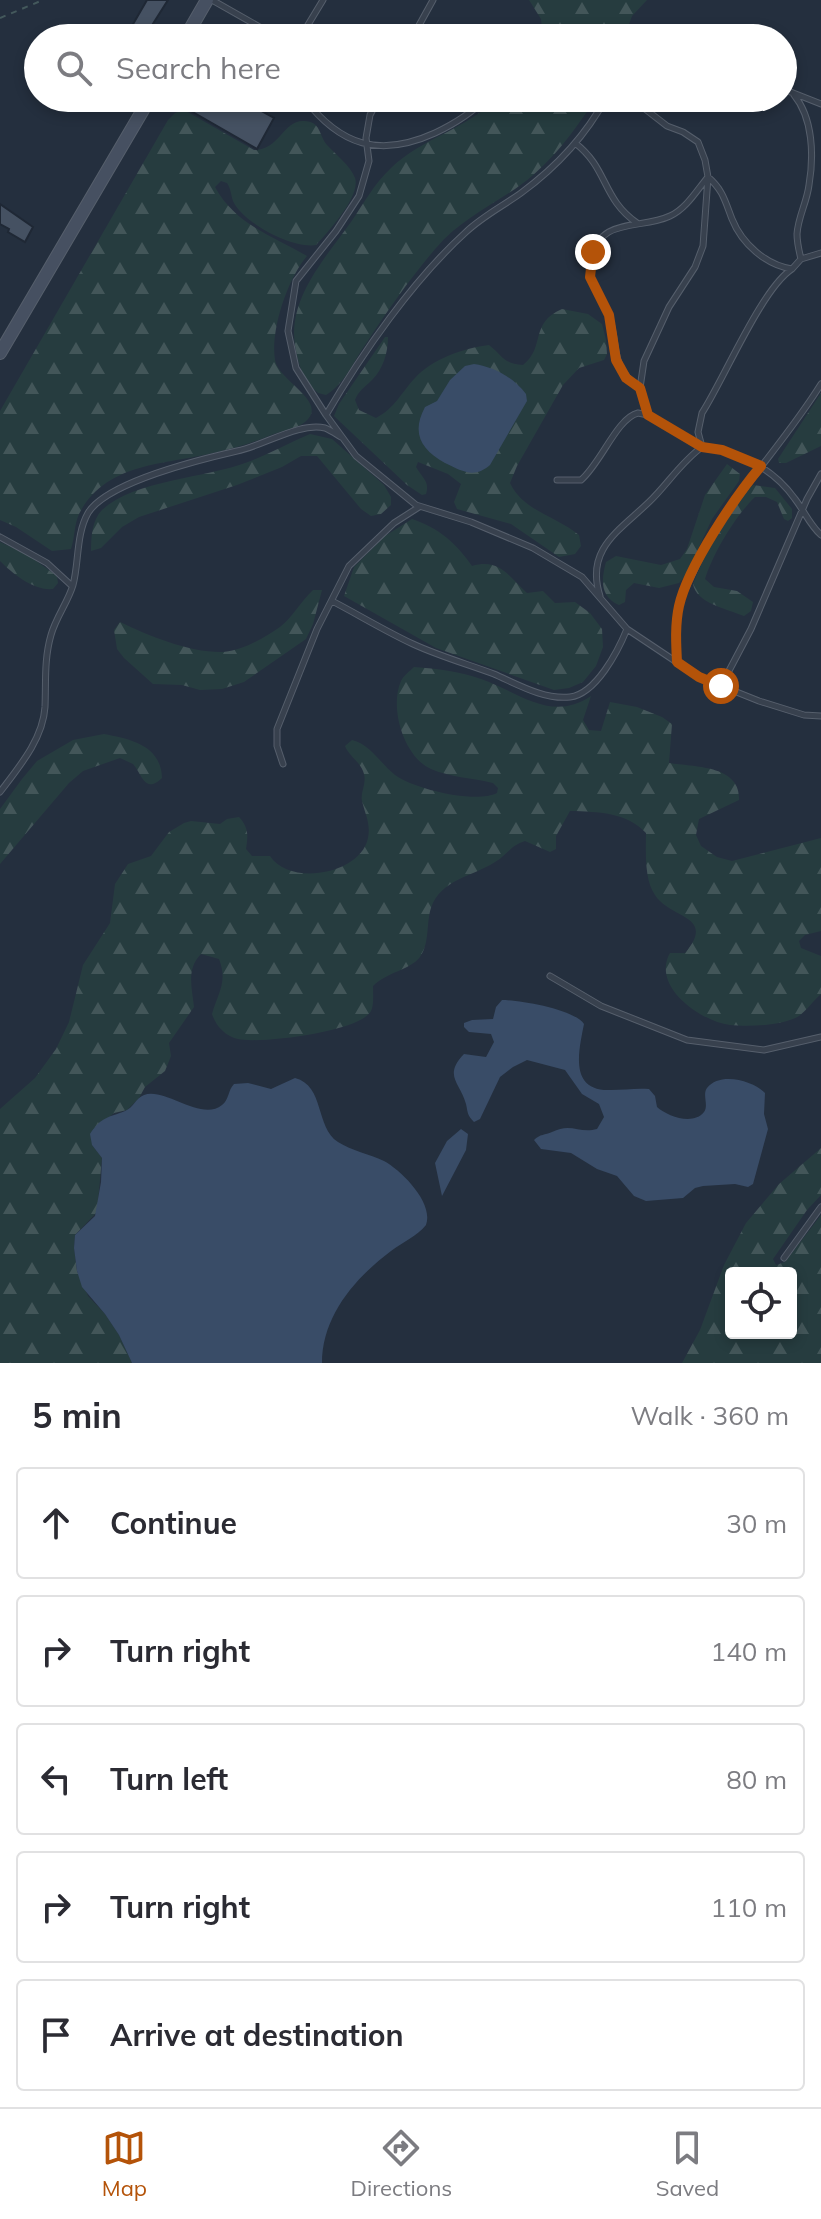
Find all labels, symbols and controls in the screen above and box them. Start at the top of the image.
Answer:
search box [24,24,797,112]
icon: search [52,46,96,90]
text: Search here [116,49,281,87]
route end [575,234,611,270]
route start [703,668,739,704]
map controls [725,1267,797,1339]
button: locate [725,1267,797,1339]
text: 5 min [32,1394,122,1437]
text: Walk · 360 m [630,1399,789,1432]
icon: ahead [34,1501,78,1545]
text: Continue [110,1504,237,1542]
text: 30 m [726,1507,787,1540]
icon: right [34,1629,78,1673]
text: Turn right [110,1632,250,1670]
text: 140 m [711,1635,787,1668]
icon: left [34,1757,78,1801]
text: Turn left [110,1760,228,1798]
text: 80 m [726,1763,787,1796]
icon: right [34,1885,78,1929]
text: Turn right [110,1888,250,1926]
text: 110 m [711,1891,787,1924]
icon: arrive [34,2013,78,2057]
text: Arrive at destination [110,2016,404,2054]
tab: Map [102,2126,147,2202]
tab: Directions [351,2126,452,2202]
tab: Saved [656,2126,719,2202]

